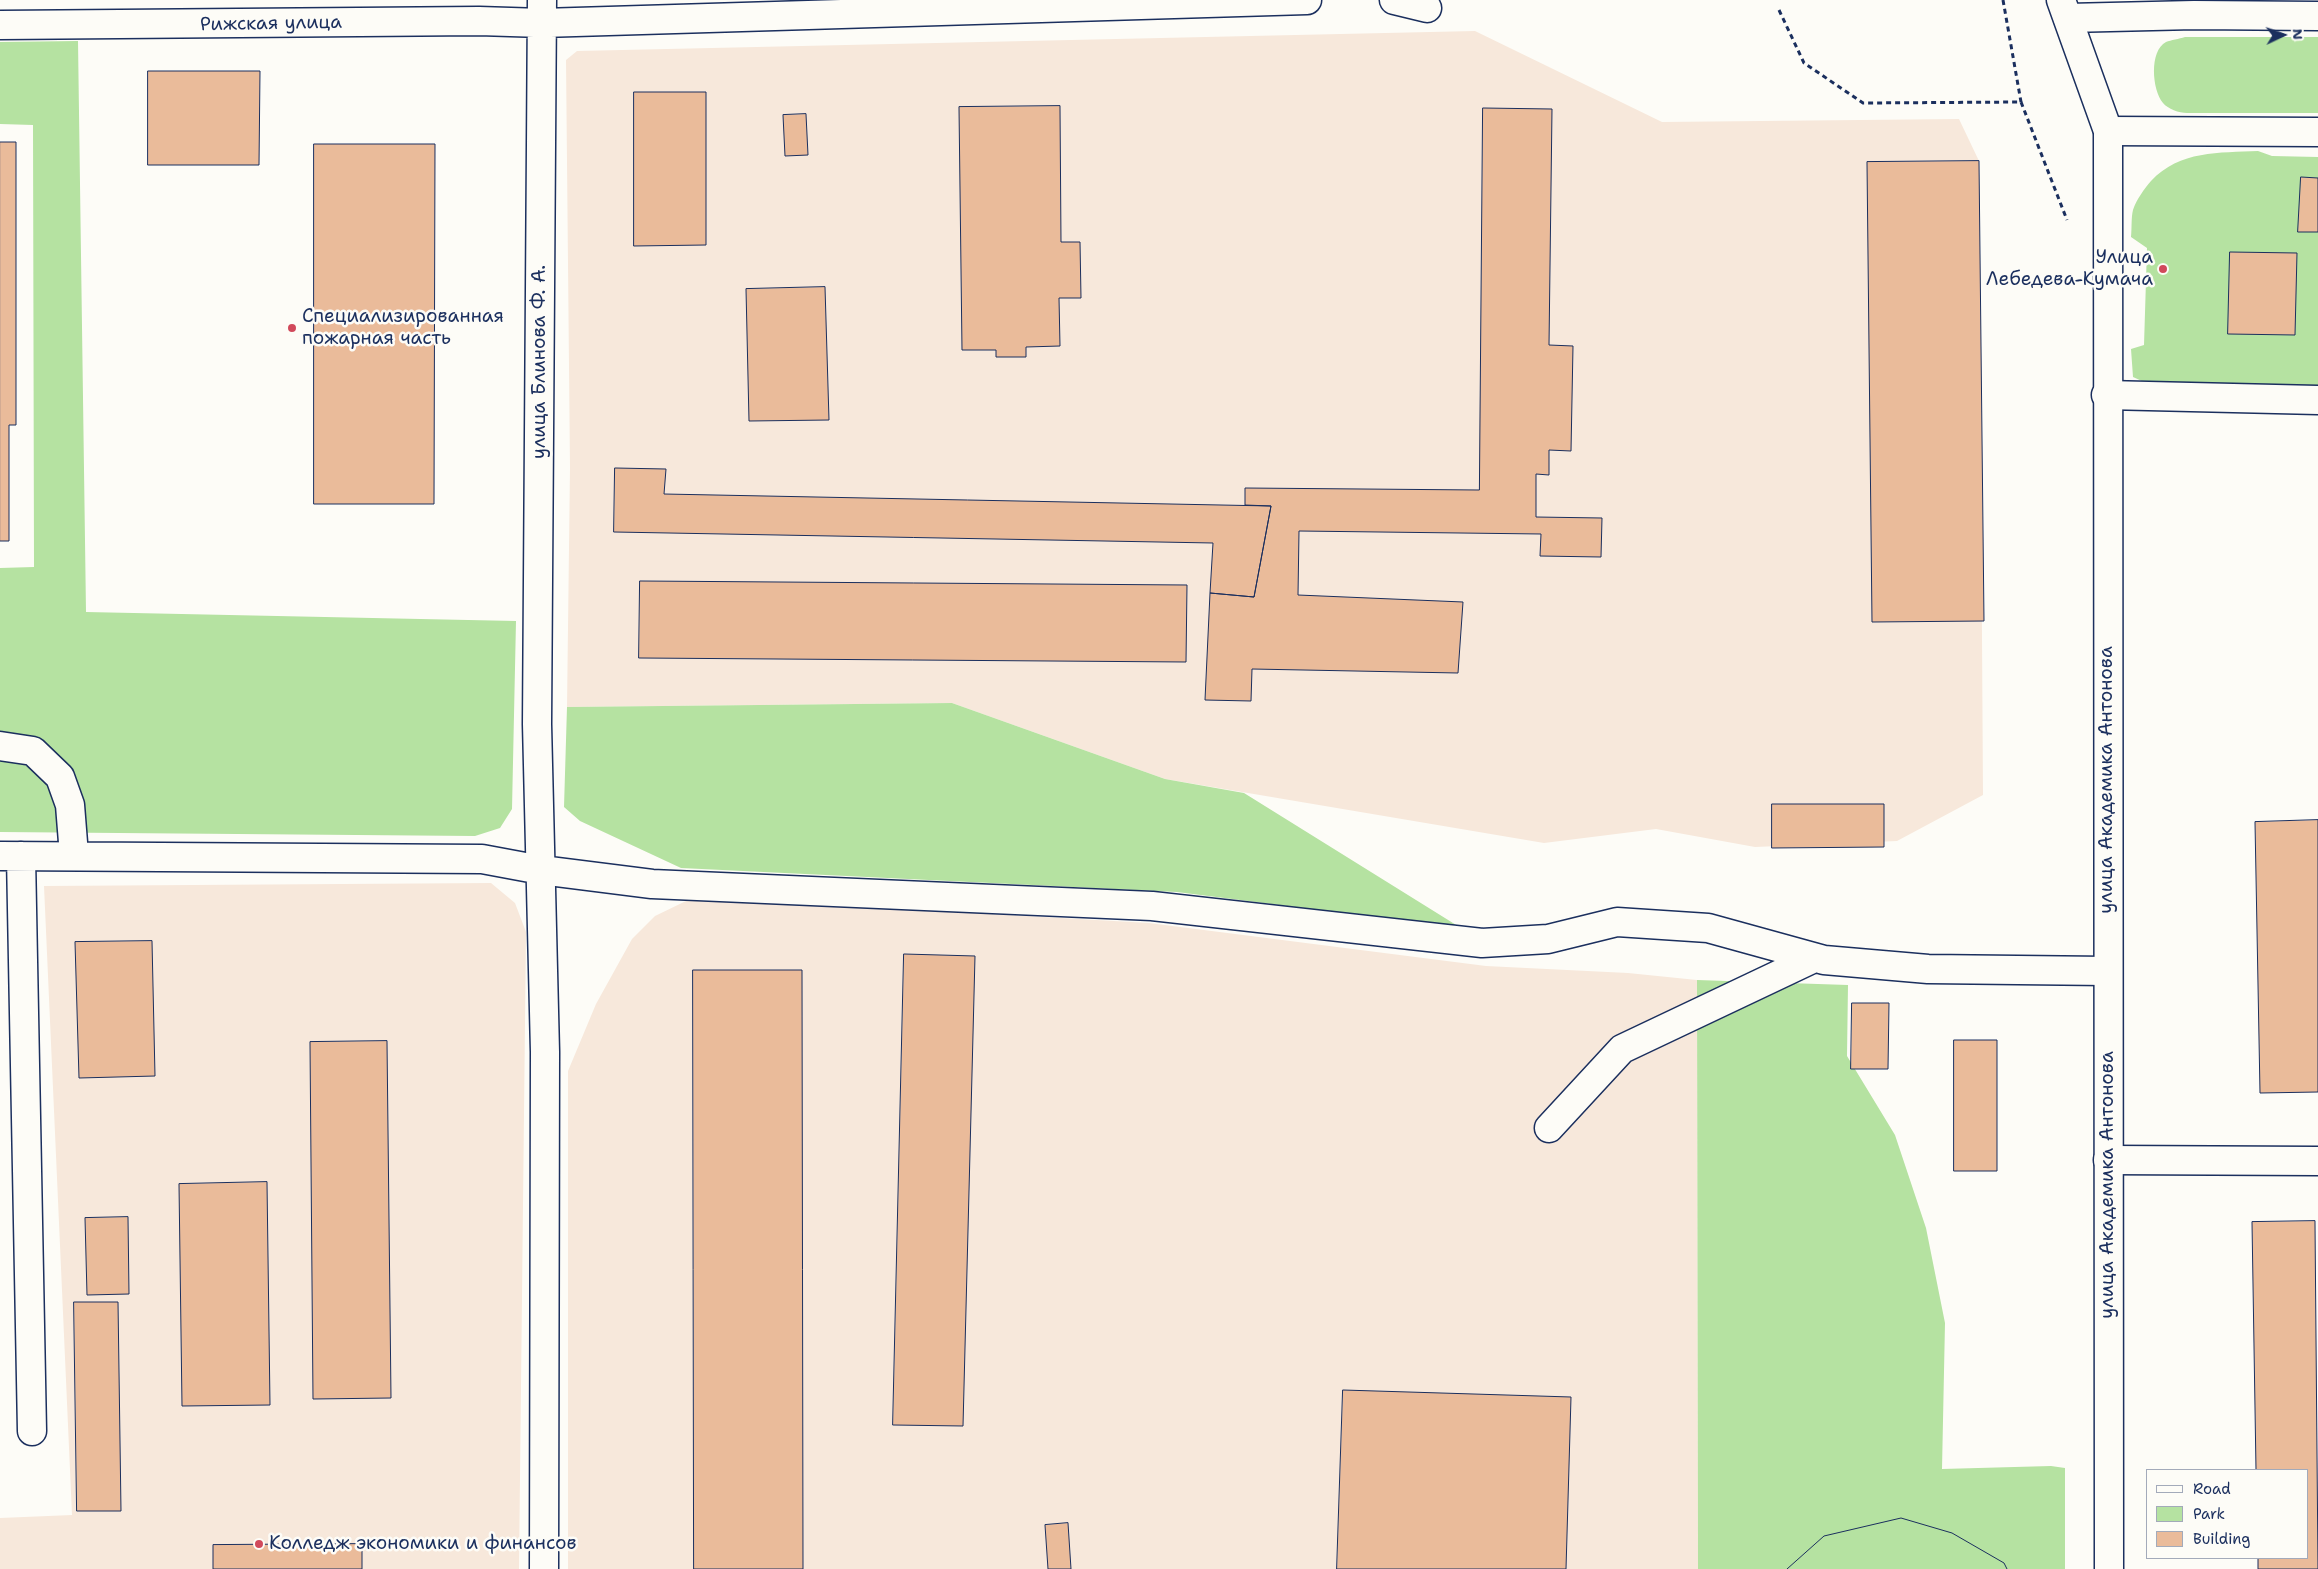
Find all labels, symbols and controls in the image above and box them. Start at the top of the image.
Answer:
north arrow [2258,10,2308,60]
street label: Рижская улица [200,11,342,37]
text: N [2289,28,2307,40]
place label: Улица Лебедева-Кумача [1986,247,2153,291]
marker: Улица Лебедева-Кумача [2157,263,2169,275]
street label: улица Блинова Ф. А. [529,265,551,459]
place label: Специализированная пожарная часть [302,306,504,350]
marker: Специализированная пожарная часть [286,322,298,334]
street label: улица Академика Антонова [2096,646,2118,914]
street label: улица Академика Антонова [2097,1051,2119,1319]
legend [2146,1469,2308,1559]
text: Road [2193,1479,2231,1499]
text: Park [2193,1504,2225,1524]
text: Building [2193,1529,2250,1549]
place label: Колледж экономики и финансов [269,1533,577,1555]
marker: Колледж экономики и финансов [253,1538,265,1550]

